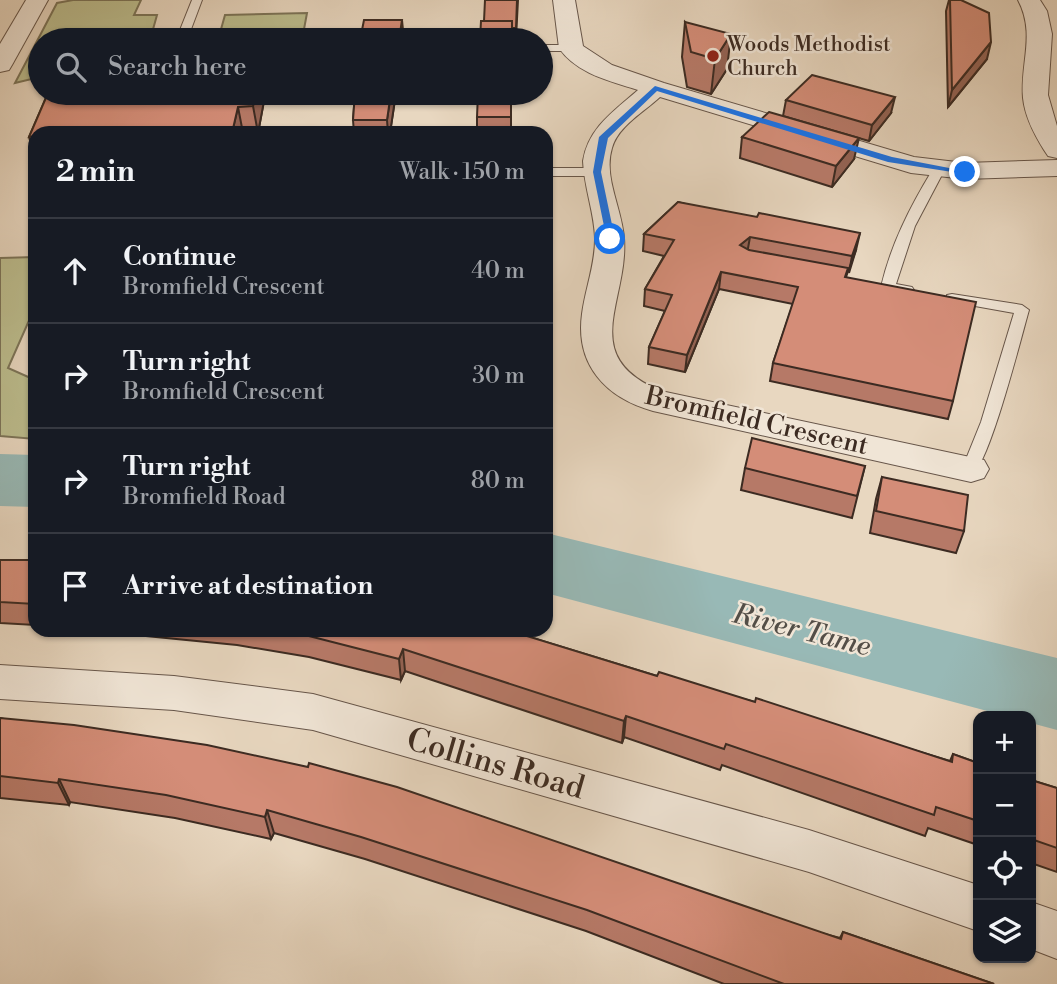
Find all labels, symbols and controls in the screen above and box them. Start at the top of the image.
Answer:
search box [28,28,553,105]
place label: Woods Methodist Church [726,32,891,82]
icon: search [52,48,90,86]
marker: Woods Methodist Church [705,48,721,64]
text: Search here [108,51,247,83]
text: 2 min [56,153,135,191]
route end [949,156,980,187]
text: Walk · 150 m [399,158,525,186]
route start [594,223,625,254]
text: Continue [123,241,236,273]
icon: ahead [56,252,94,290]
text: 40 m [471,257,525,285]
text: Bromfield Crescent [123,273,325,301]
text: Turn right [123,346,251,378]
icon: right [56,357,94,395]
text: 30 m [472,362,525,390]
text: Bromfield Crescent [123,378,325,406]
street label: Bromfield Crescent [641,380,871,462]
text: Turn right [123,451,251,483]
icon: right [56,462,94,500]
text: 80 m [471,467,525,495]
text: Bromfield Road [123,483,286,511]
icon: arrive [56,567,94,605]
text: Arrive at destination [123,570,373,602]
water label: River Tame [728,596,874,664]
map controls [973,711,1036,963]
button: + [973,711,1036,774]
street label: Collins Road [402,719,589,808]
button: − [973,774,1036,837]
button: locate [973,837,1036,900]
button: layers [973,900,1036,963]

